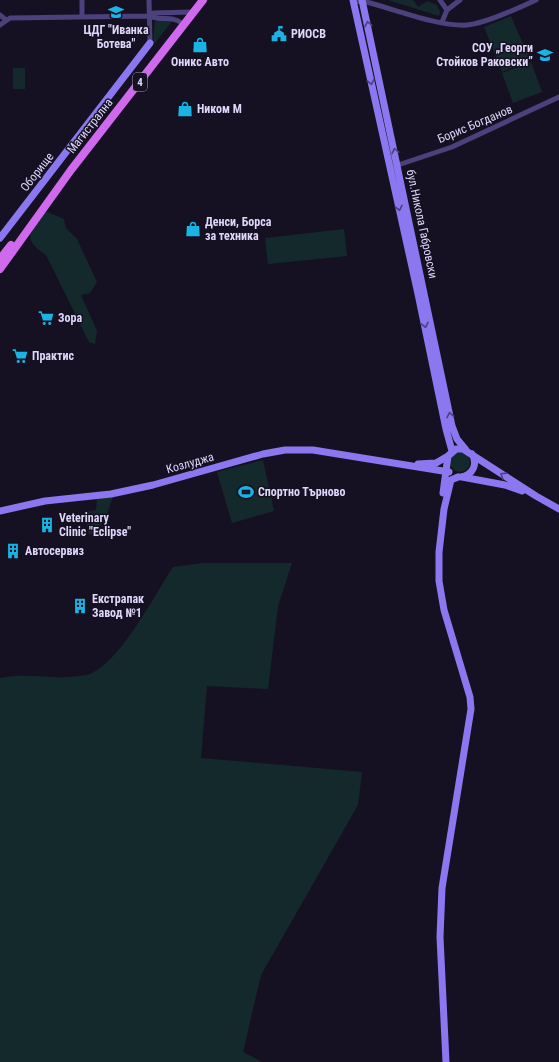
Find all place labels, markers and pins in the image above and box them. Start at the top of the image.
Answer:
school or university icon: ЦДГ "Иванка Ботева" [107,3,125,21]
place label: ЦДГ "Иванка Ботева" [83,23,149,51]
public building icon: РИОСВ [270,25,288,43]
place label: РИОСВ [291,27,326,41]
shop icon: Оникс Авто [191,36,209,54]
place label: СОУ „Георги Стойков Раковски” [436,41,533,69]
school or university icon: СОУ „Георги Стойков Раковски” [536,46,554,64]
place label: Оникс Авто [171,55,229,69]
shop icon: Ником М [176,100,194,118]
place label: Ником М [197,102,242,116]
place label: Денси, Борса за техника [205,215,272,243]
shop icon: Денси, Борса за техника [184,220,202,238]
supermarket icon: Зора [37,309,55,327]
place label: Зора [58,311,82,325]
supermarket icon: Практис [11,347,29,365]
place label: Практис [32,349,74,363]
sports icon: Спортно Търново [237,483,255,501]
place label: Спортно Търново [258,485,346,499]
place label: Veterinary Clinic "Eclipse" [59,511,131,539]
building icon: Veterinary Clinic "Eclipse" [38,516,56,534]
building icon: Автосервиз [4,542,22,560]
place label: Автосервиз [25,544,84,558]
place label: Екстрапак Завод №1 [92,592,144,620]
building icon: Екстрапак Завод №1 [71,597,89,615]

